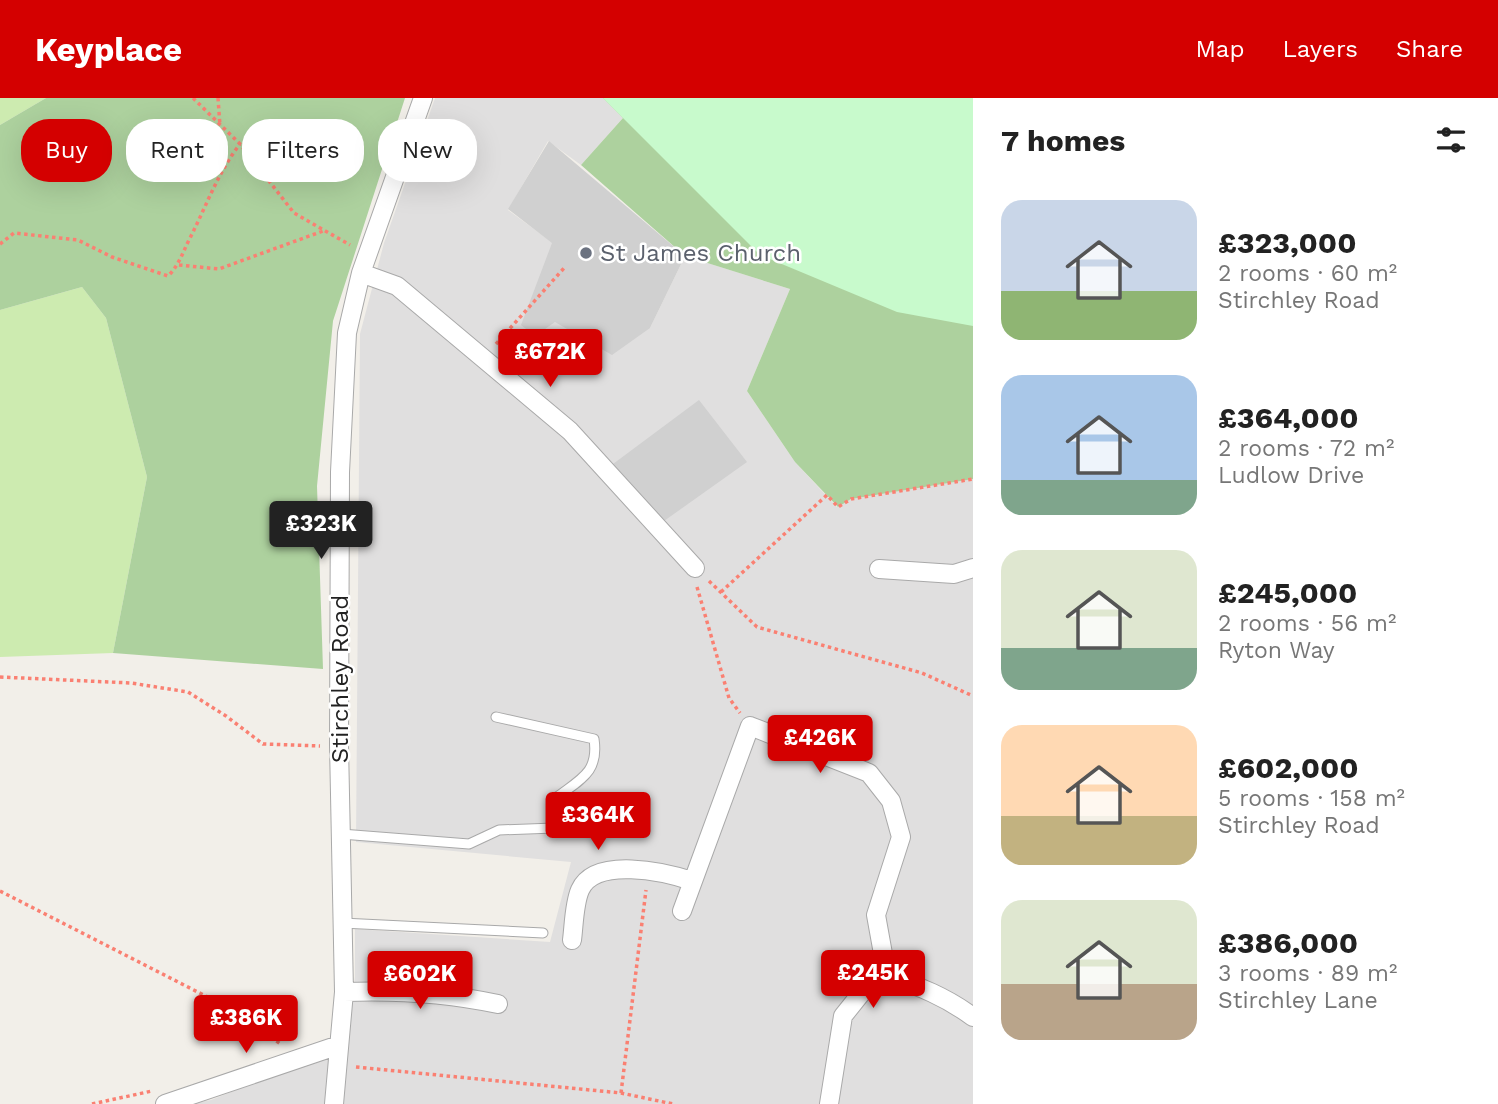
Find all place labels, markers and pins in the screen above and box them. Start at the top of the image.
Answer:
place label: St James Church [600,239,801,267]
marker: St James Church [578,245,594,261]
pin: £672K [501,330,599,389]
pin: £323K [272,502,370,561]
pin: £426K [771,716,869,775]
pin: £364K [549,792,647,852]
pin: £245K [824,950,922,1010]
pin: £602K [371,951,469,1011]
pin: £386K [197,996,295,1055]

